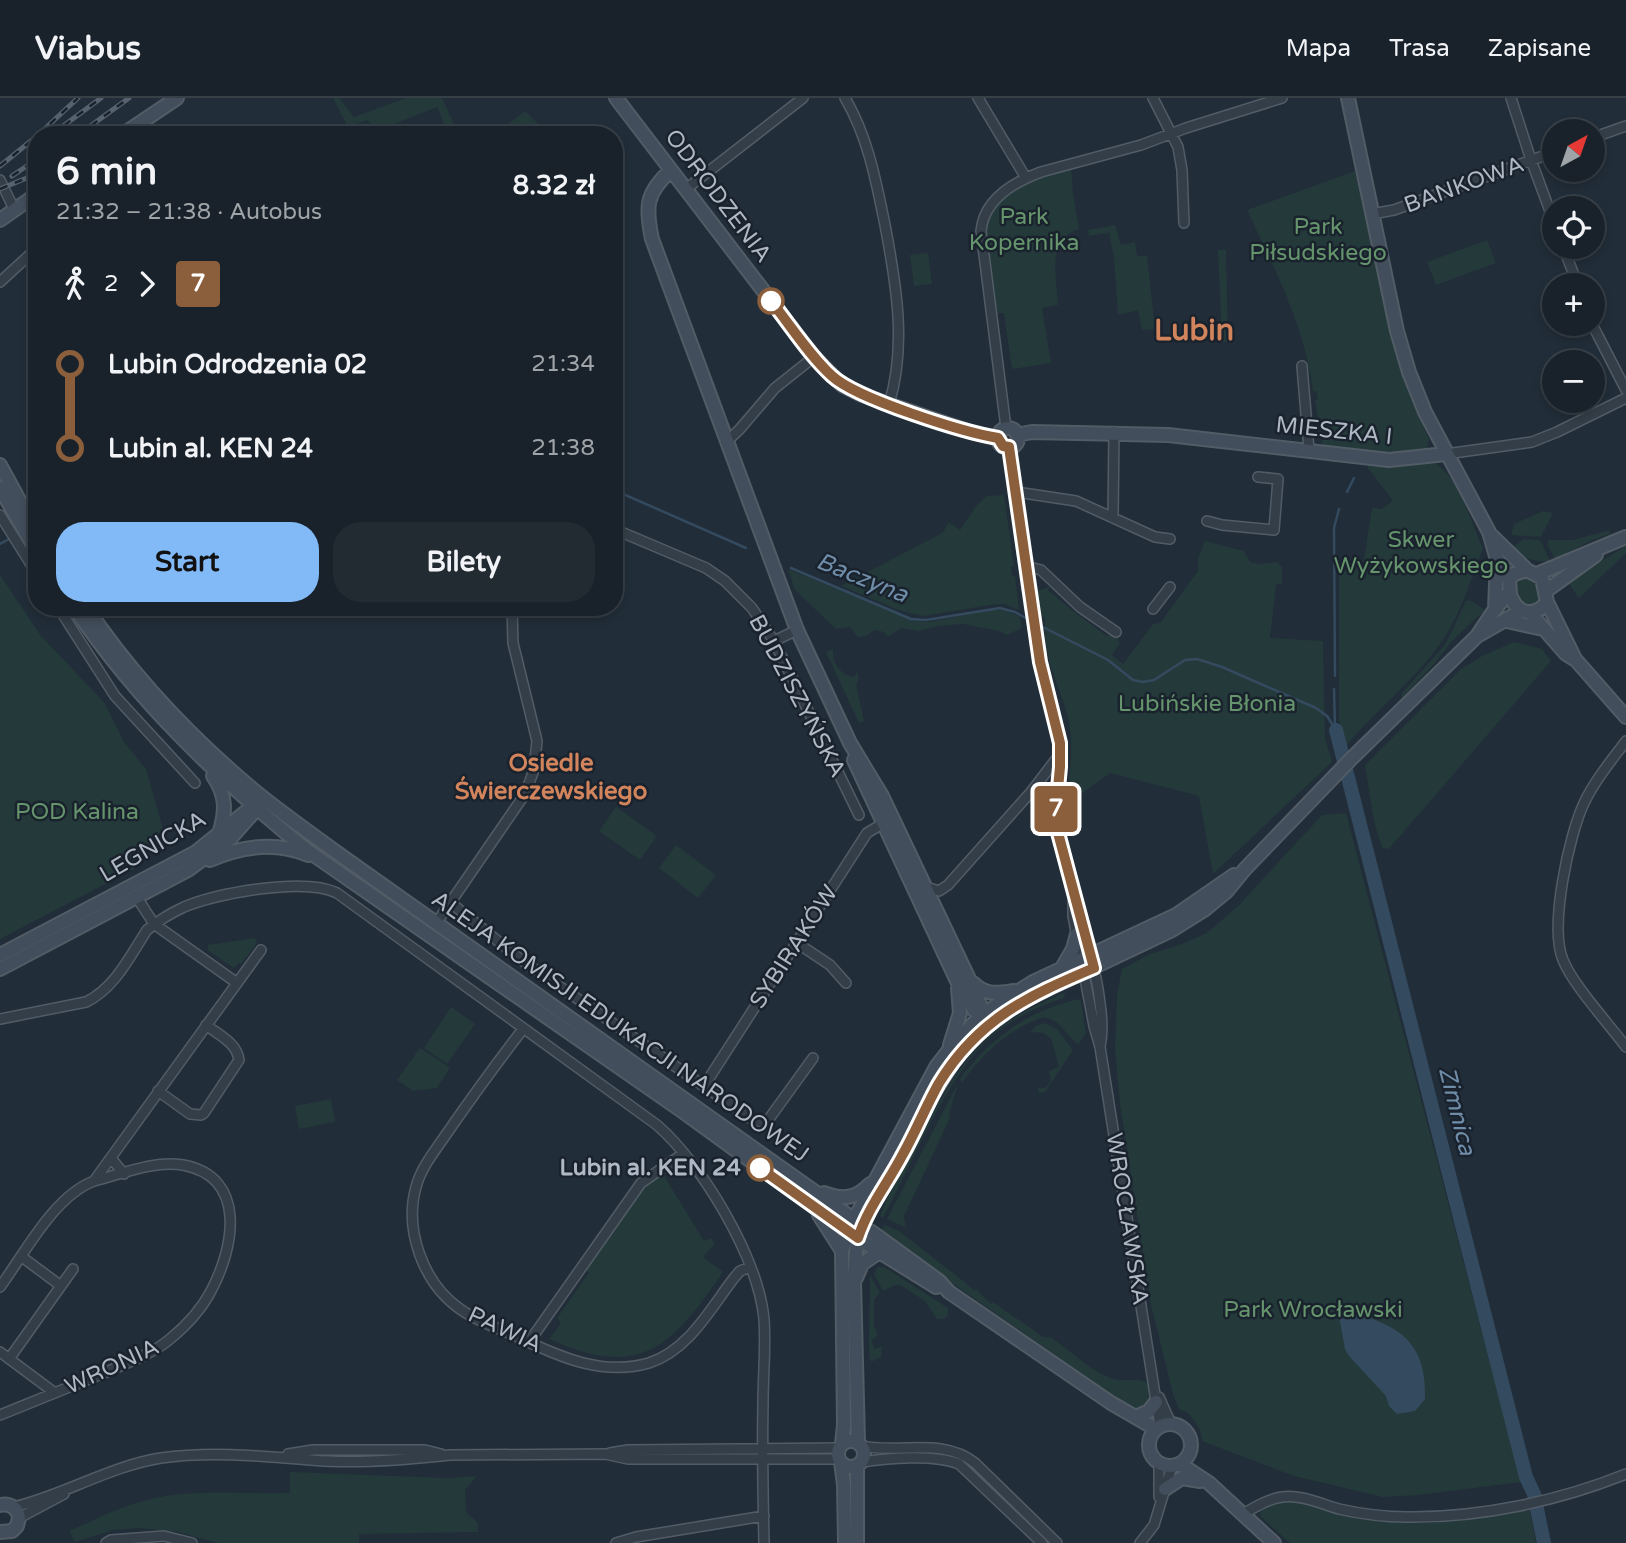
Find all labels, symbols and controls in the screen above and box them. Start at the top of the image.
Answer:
text: Viabus [35,29,141,68]
text: Mapa [1286,34,1351,63]
text: Trasa [1389,34,1450,63]
text: Zapisane [1488,34,1591,63]
north arrow [1542,119,1605,182]
map controls [1542,119,1605,413]
street label: ODRODZENIA [659,124,777,268]
text: 6 min [56,149,157,195]
street label: BANKOWA [1400,150,1528,220]
text: 8.32 zł [513,170,595,201]
button: locate [1542,196,1605,259]
text: 21:32 – 21:38 · Autobus [56,198,322,226]
park label: Park Kopernika [969,203,1079,257]
park label: Park Piłsudskiego [1249,213,1387,267]
icon: walk [56,265,94,303]
icon: forward [128,265,166,303]
text: 7 [190,269,206,298]
text: 2 [104,270,118,298]
button: + [1542,273,1605,336]
unlabelled marker [758,288,784,314]
district label: Lubin [1154,312,1234,349]
text: Lubin Odrodzenia 02 [108,349,367,380]
text: 21:34 [531,350,595,378]
button: − [1542,350,1605,413]
street label: MIESZKA I [1274,411,1394,451]
text: Lubin al. KEN 24 [108,433,313,464]
text: 21:38 [531,434,595,462]
button: Start [56,522,319,602]
button: Bilety [333,522,595,602]
park label: Skwer Wyżykowskiego [1334,526,1508,580]
water label: Baczyna [812,547,912,610]
street label: BUDZISZYŃSKA [742,610,852,782]
park label: Lubińskie Błonia [1118,690,1296,718]
district label: Osiedle Świerczewskiego [455,749,647,806]
line badge: 7 [1033,786,1079,832]
text: 7 [1048,794,1064,823]
park label: POD Kalina [15,798,139,826]
street label: LEGNICKA [95,805,211,889]
street label: SYBIRAKÓW [744,880,844,1014]
street label: ALEJA KOMISJI EDUKACJI NARODOWEJ [426,885,814,1169]
water label: Zimnica [1432,1064,1482,1159]
street label: WROCŁAWSKA [1100,1131,1154,1307]
place label: Lubin al. KEN 24 [559,1154,742,1182]
marker: Lubin al. KEN 24 [747,1155,773,1181]
park label: Park Wrocławski [1223,1296,1403,1324]
street label: PAWIA [463,1301,547,1359]
street label: WRONIA [61,1333,163,1401]

